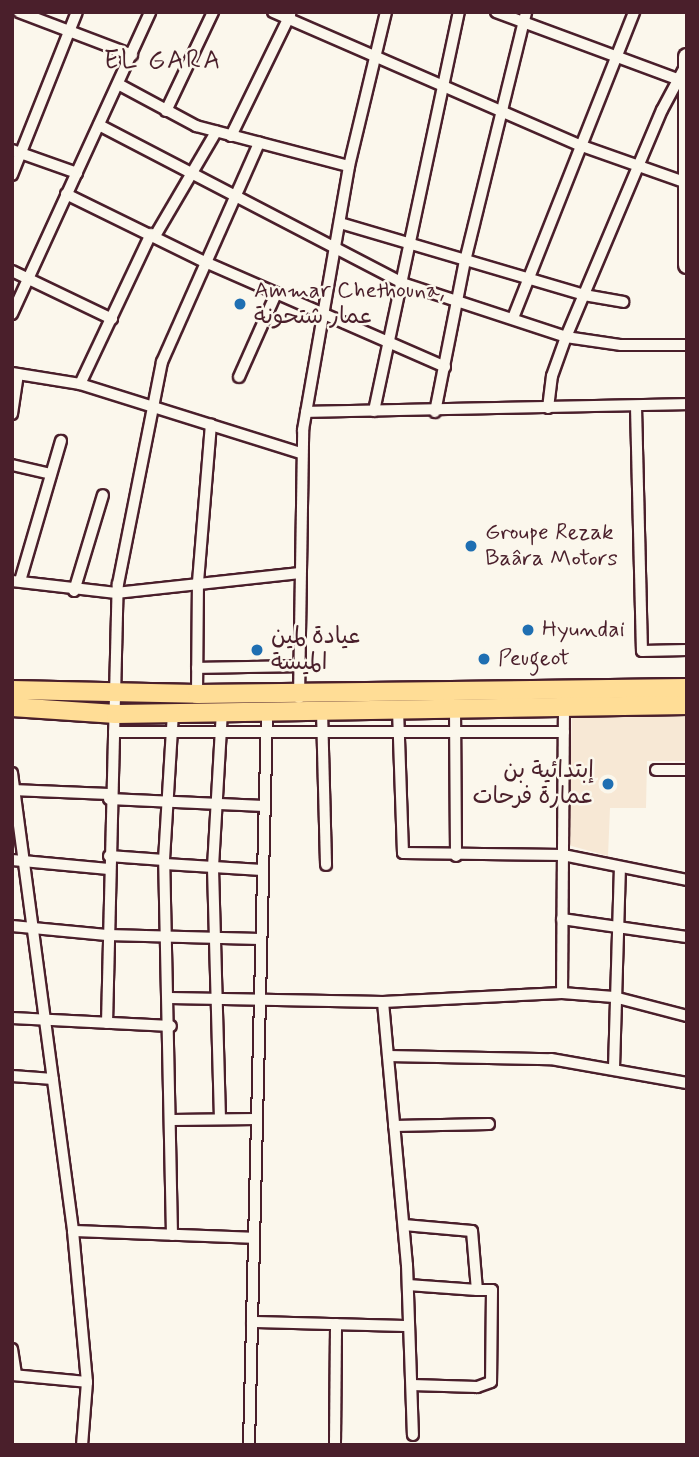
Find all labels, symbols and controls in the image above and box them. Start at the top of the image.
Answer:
district label: EL GARA [105,46,221,78]
place label: Ammar Chethouna, عمار شتحونة [254,277,445,331]
marker: Ammar Chethouna, عمار شتحونة [232,296,248,312]
place label: Groupe Rezak Baâra Motors [485,519,616,573]
marker: Groupe Rezak Baâra Motors [463,538,479,554]
place label: Hyundai [542,616,625,644]
marker: Hyundai [520,622,536,638]
place label: عيادة لمين الميسة [271,623,360,677]
marker: عيادة لمين الميسة [249,642,265,658]
place label: Peugeot [498,645,570,673]
marker: Peugeot [476,651,492,667]
place label: إبتدائية بن عمارة فرحات [472,757,594,811]
marker: إبتدائية بن عمارة فرحات [600,776,616,792]

